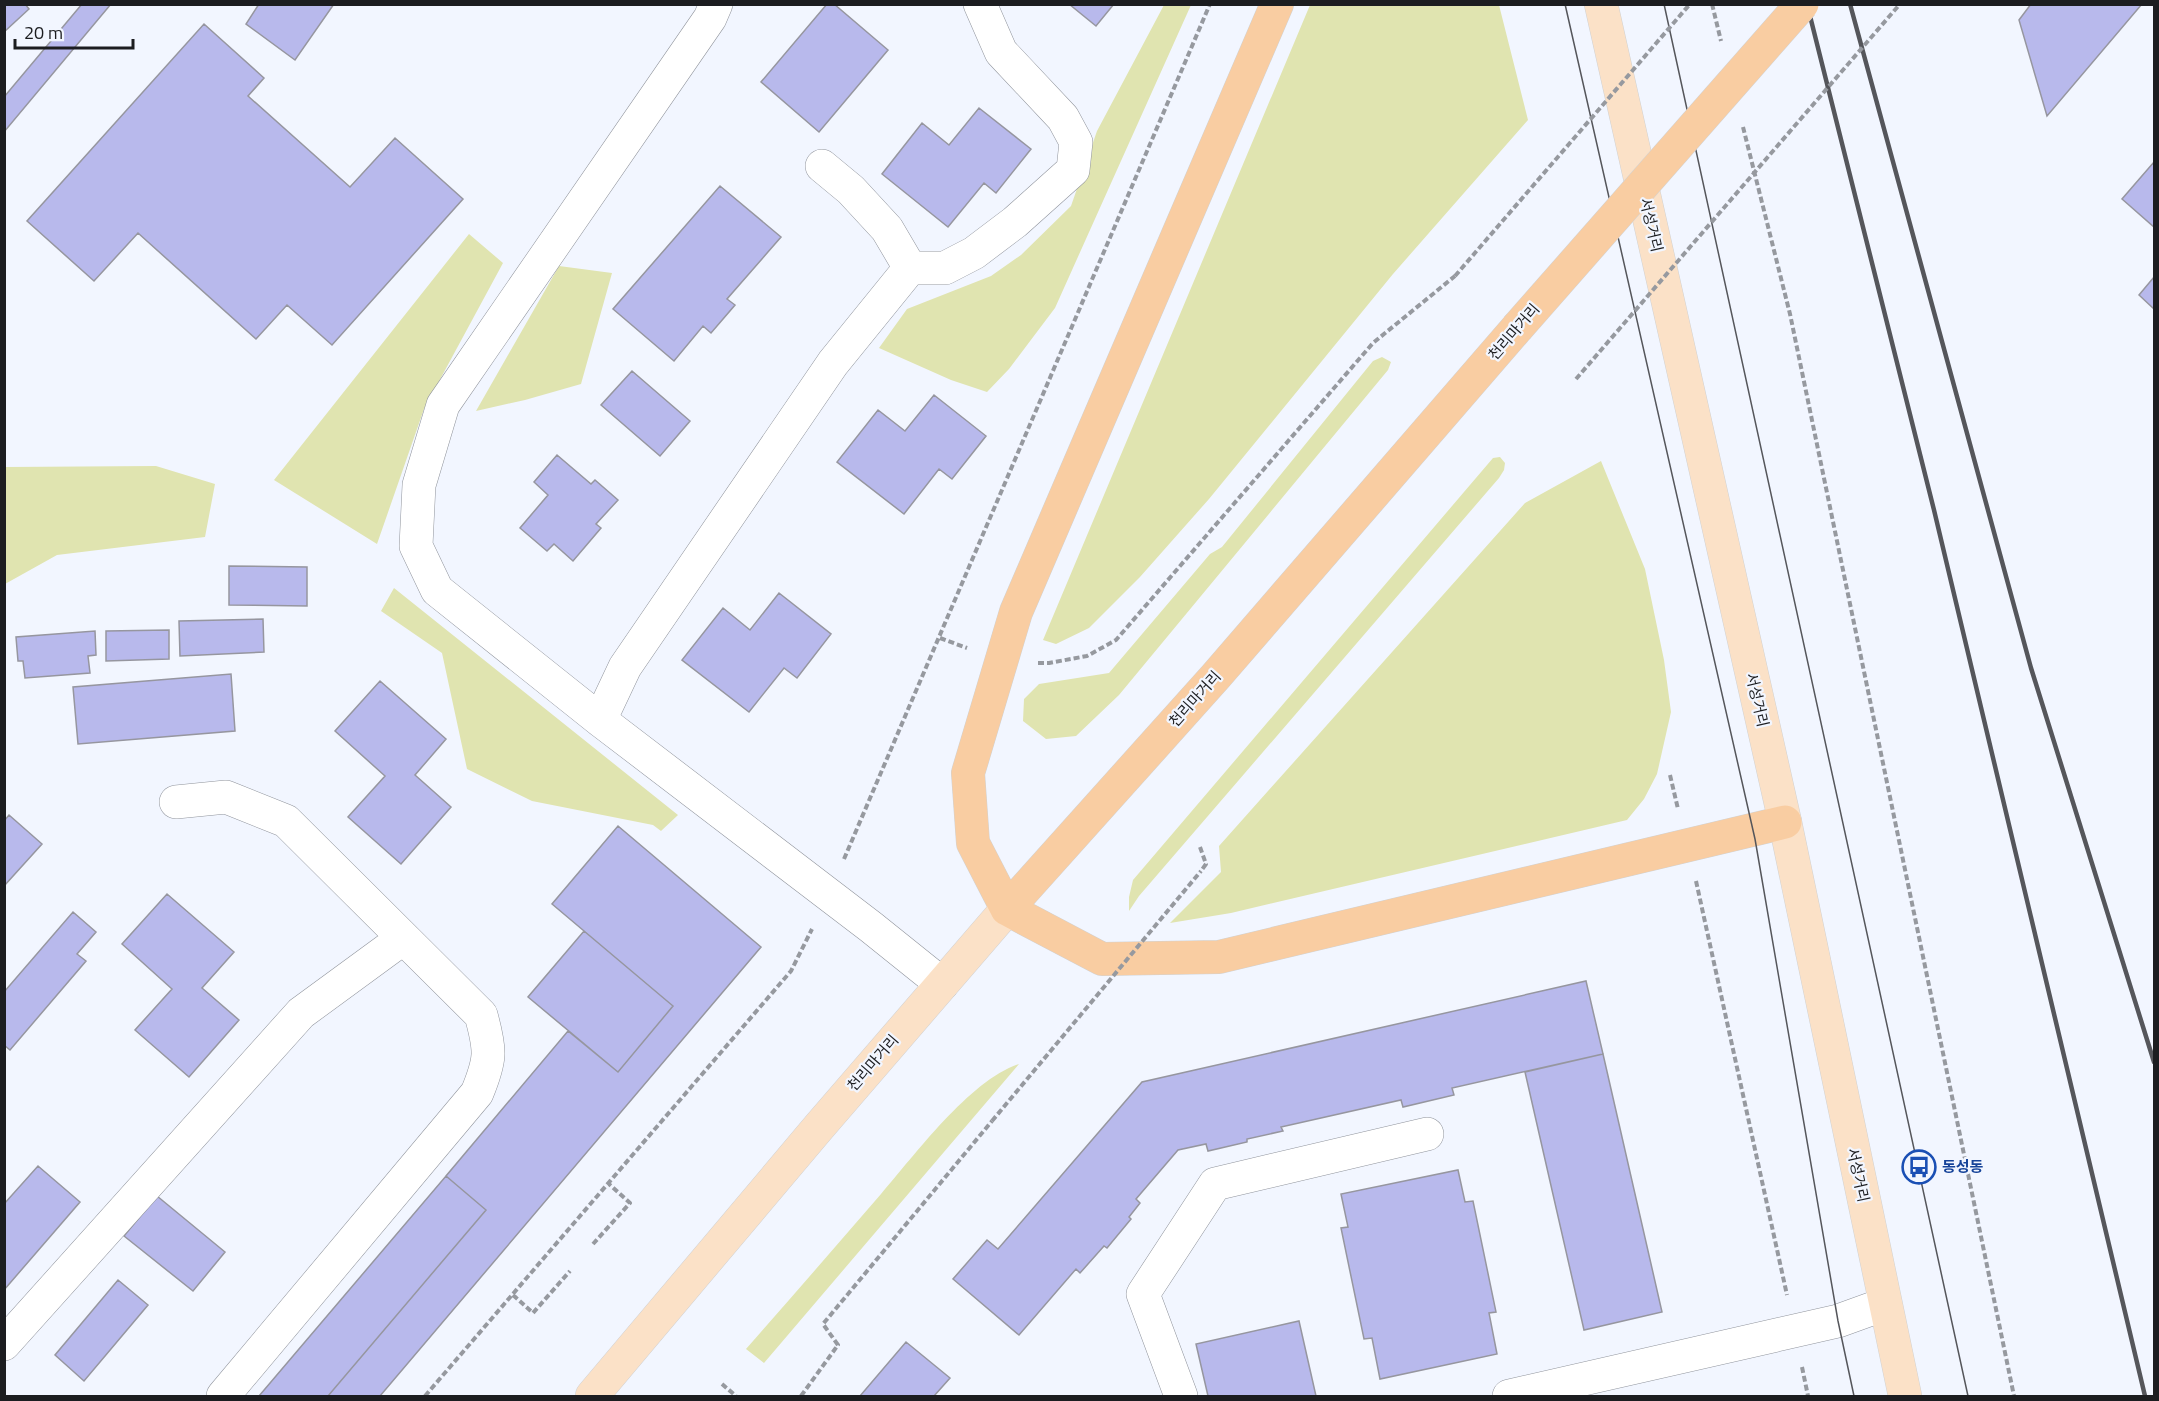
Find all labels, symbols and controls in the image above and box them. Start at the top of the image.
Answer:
scale bar [15,12,134,50]
text: 20 m [24,19,63,46]
street label: 서성거리 [1634,195,1669,254]
street label: 천리마거리 [1482,298,1545,365]
street label: 천리마거리 [1163,665,1226,732]
street label: 서성거리 [1740,670,1775,729]
street label: 천리마거리 [841,1029,904,1096]
street label: 서성거리 [1842,1146,1875,1204]
bus stop icon: 동성동 [1901,1149,1937,1185]
place label: 동성동 [1942,1155,1984,1178]

